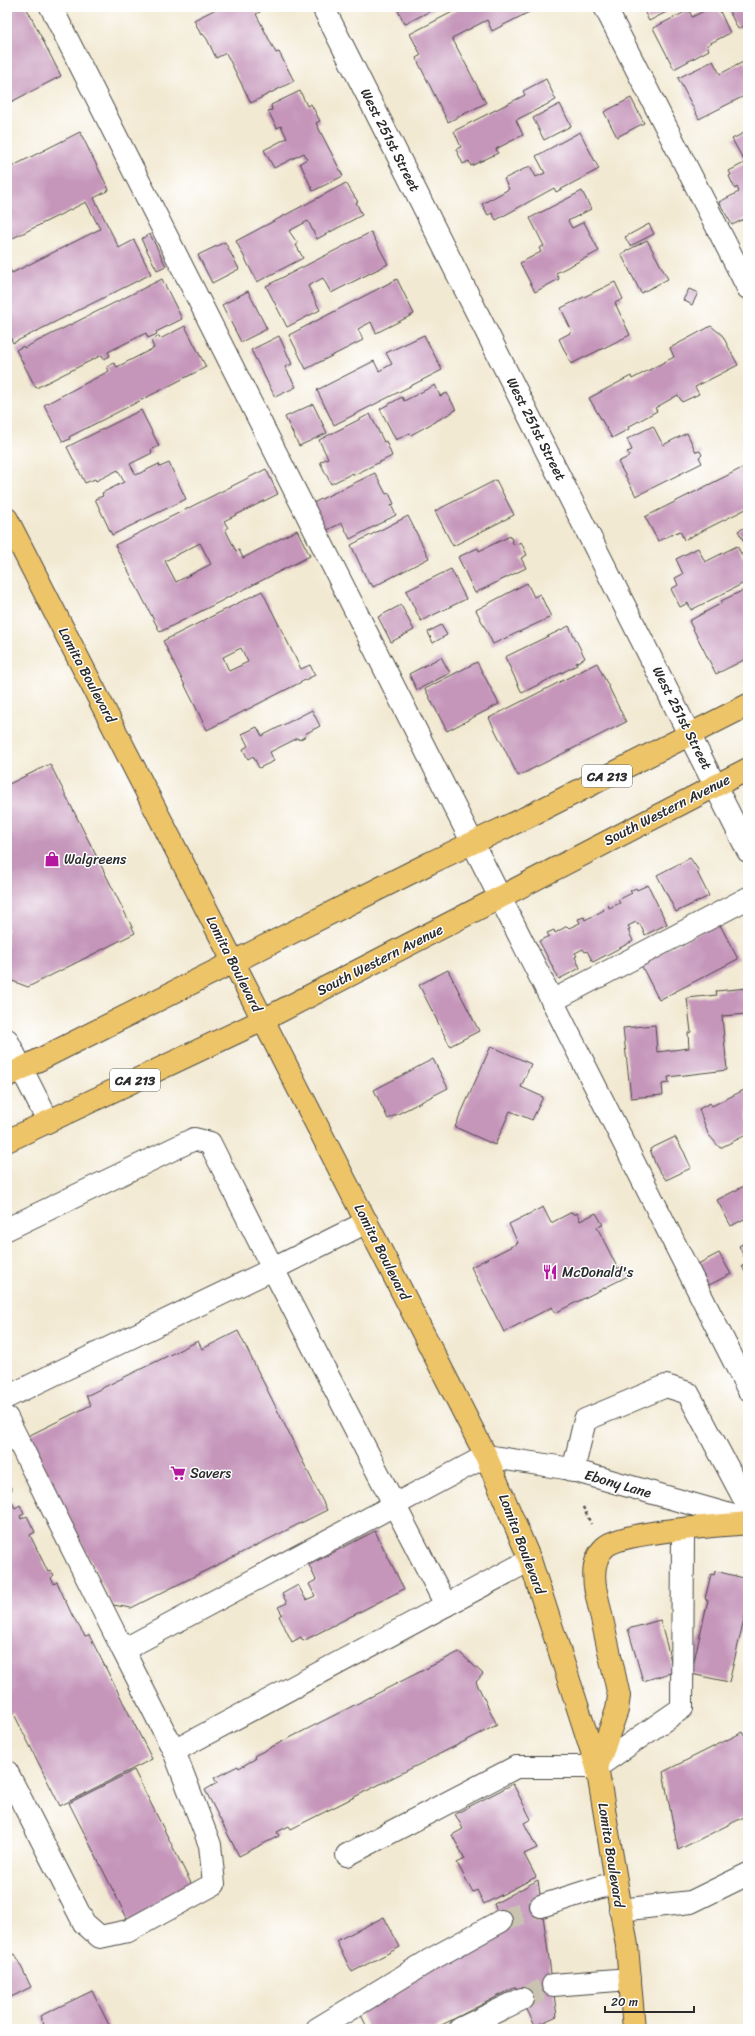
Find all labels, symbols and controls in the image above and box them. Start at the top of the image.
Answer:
street label: West 251st Street [353,84,427,196]
street label: West 251st Street [499,373,573,485]
street label: Lomita Boulevard [51,622,124,729]
street label: West 251st Street [645,662,719,774]
road number: CA 213 [582,765,632,787]
street label: South Western Avenue [599,767,735,853]
place label: Walgreens [64,847,127,872]
shop icon: Walgreens [43,850,61,868]
street label: Lomita Boulevard [199,911,270,1018]
street label: South Western Avenue [312,917,448,1003]
road number: CA 213 [110,1069,160,1091]
street label: Lomita Boulevard [347,1199,418,1306]
place label: McDonald's [562,1260,634,1285]
restaurant icon: McDonald's [541,1263,559,1281]
place label: Savers [190,1461,231,1486]
street label: Ebony Lane [582,1463,655,1506]
supermarket icon: Savers [169,1464,187,1482]
street label: Lomita Boulevard [491,1490,553,1599]
street label: Lomita Boulevard [590,1801,632,1911]
scale bar [605,1988,694,2014]
text: 20 m [611,1991,638,2013]

